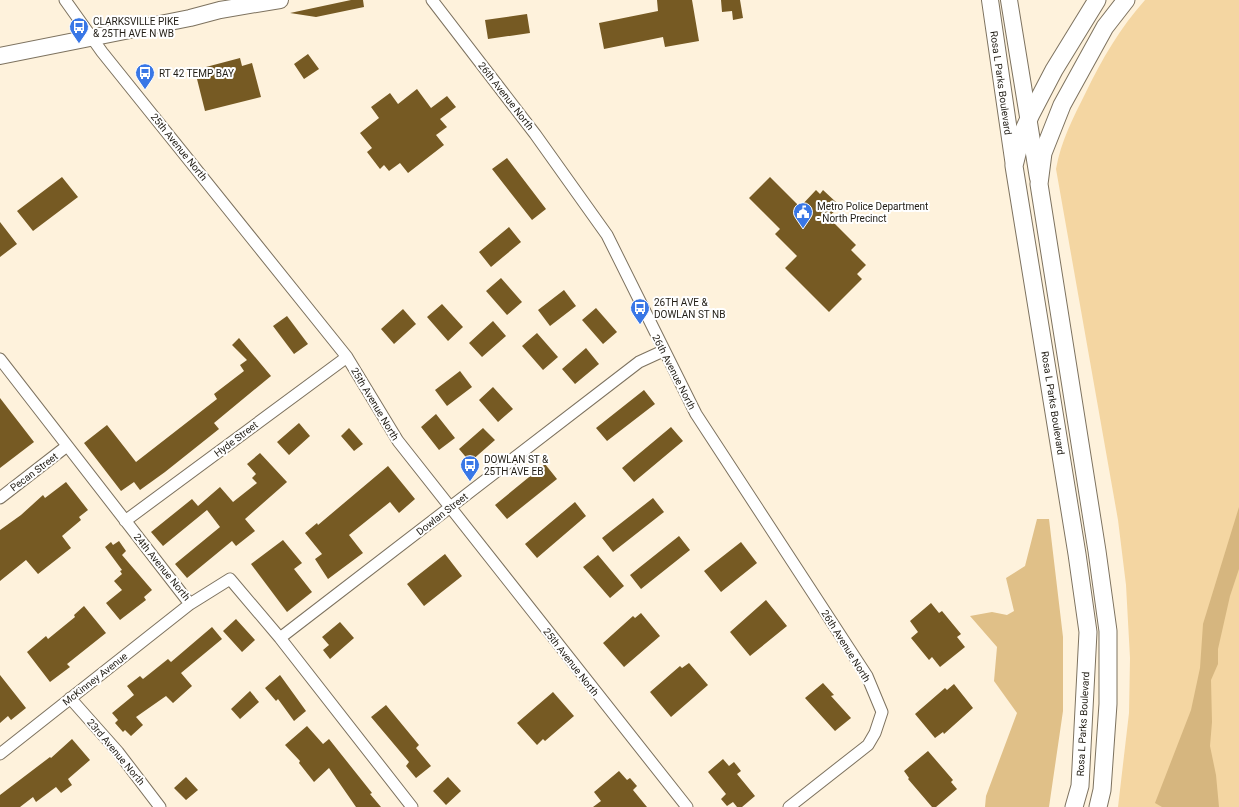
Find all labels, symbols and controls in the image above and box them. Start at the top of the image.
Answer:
bus stop icon: CLARKSVILLE PIKE & 25TH AVE N WB [68,16,90,44]
place label: CLARKSVILLE PIKE & 25TH AVE N WB [93,16,179,39]
street label: Rosa L Parks Boulevard [988,30,1014,136]
street label: 26th Avenue North [476,60,536,132]
bus stop icon: RT 42 TEMP BAY [134,62,156,90]
place label: RT 42 TEMP BAY [159,68,234,79]
street label: 25th Avenue North [149,111,209,183]
public building icon: Metro Police Department - North Precinct [792,201,814,229]
place label: Metro Police Department - North Precinct [817,201,928,224]
bus stop icon: 26TH AVE & DOWLAN ST NB [629,297,651,325]
place label: 26TH AVE & DOWLAN ST NB [654,297,725,320]
street label: 26th Avenue North [650,333,698,411]
street label: Rosa L Parks Boulevard [1039,350,1067,456]
street label: 25th Avenue North [349,366,401,442]
street label: Hyde Street [212,419,260,459]
street label: Pecan Street [8,451,60,493]
bus stop icon: DOWLAN ST & 25TH AVE EB [459,454,481,482]
place label: DOWLAN ST & 25TH AVE EB [484,454,549,477]
street label: Dowlan Street [414,491,470,537]
street label: 24th Avenue North [132,531,192,603]
street label: 26th Avenue North [819,608,873,684]
street label: 25th Avenue North [541,626,601,698]
street label: McKinney Avenue [61,650,129,708]
street label: Rosa L Parks Boulevard [1075,671,1091,777]
street label: 23rd Avenue North [85,717,147,787]

